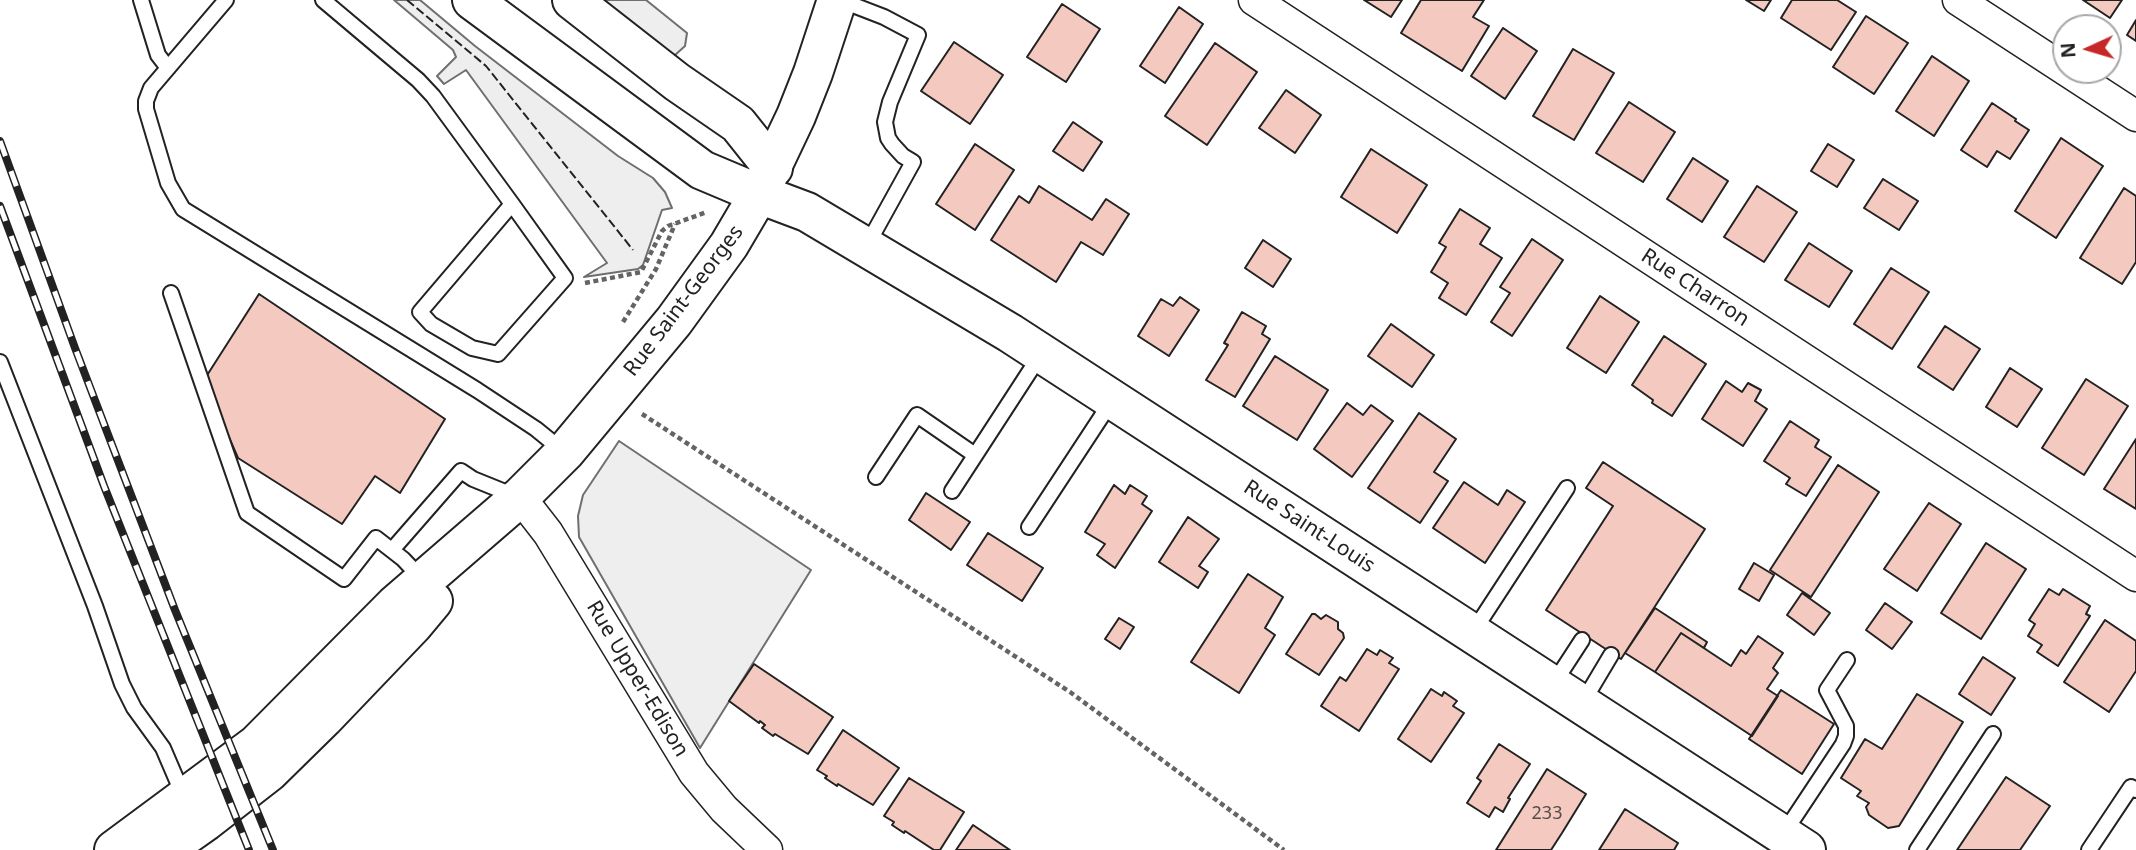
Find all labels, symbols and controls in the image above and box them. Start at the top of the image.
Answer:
north arrow [2052,14,2122,84]
text: N [2055,42,2082,59]
street label: Rue Saint-Georges [619,221,749,381]
street label: Rue Charron [1636,244,1754,332]
street label: Rue Saint-Louis [1239,475,1379,579]
street label: Rue Upper-Edison [580,596,694,762]
house number: 233 [1532,803,1562,825]

